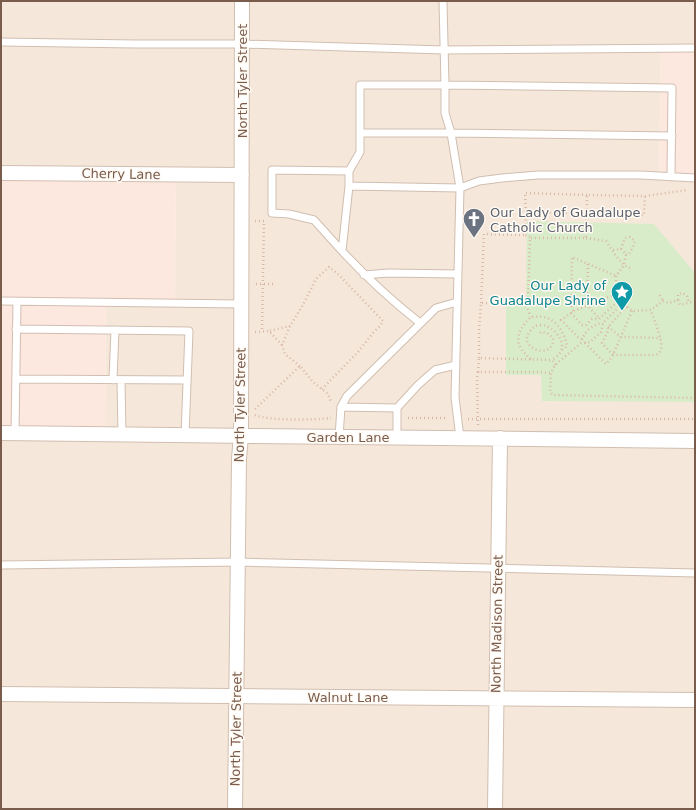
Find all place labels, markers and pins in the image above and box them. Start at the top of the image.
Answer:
place label: Our Lady of Guadalupe Catholic Church [490,205,641,235]
church icon: Our Lady of Guadalupe Catholic Church [461,206,487,239]
place label: Our Lady of Guadalupe Shrine [490,278,606,308]
place icon: Our Lady of Guadalupe Shrine [609,279,635,312]

